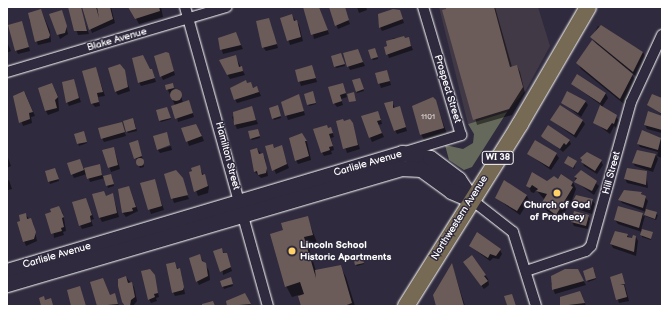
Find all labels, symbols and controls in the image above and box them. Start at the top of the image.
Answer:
street label: Blake Avenue [86,26,148,54]
street label: Prospect Street [431,53,463,125]
house number: 1101 [421,112,435,122]
street label: Hamilton Street [212,121,242,191]
street label: Carlisle Avenue [333,149,403,179]
street label: Hill Street [600,150,624,196]
road number: WI 38 [481,151,515,165]
street label: Northwestern Avenue [429,174,491,262]
marker: Church of God of Prophecy [552,188,562,198]
place label: Church of God of Prophecy [524,199,590,222]
place label: Lincoln School Historic Apartments [300,239,391,262]
street label: Carlisle Avenue [22,241,92,271]
marker: Lincoln School Historic Apartments [287,246,297,256]

